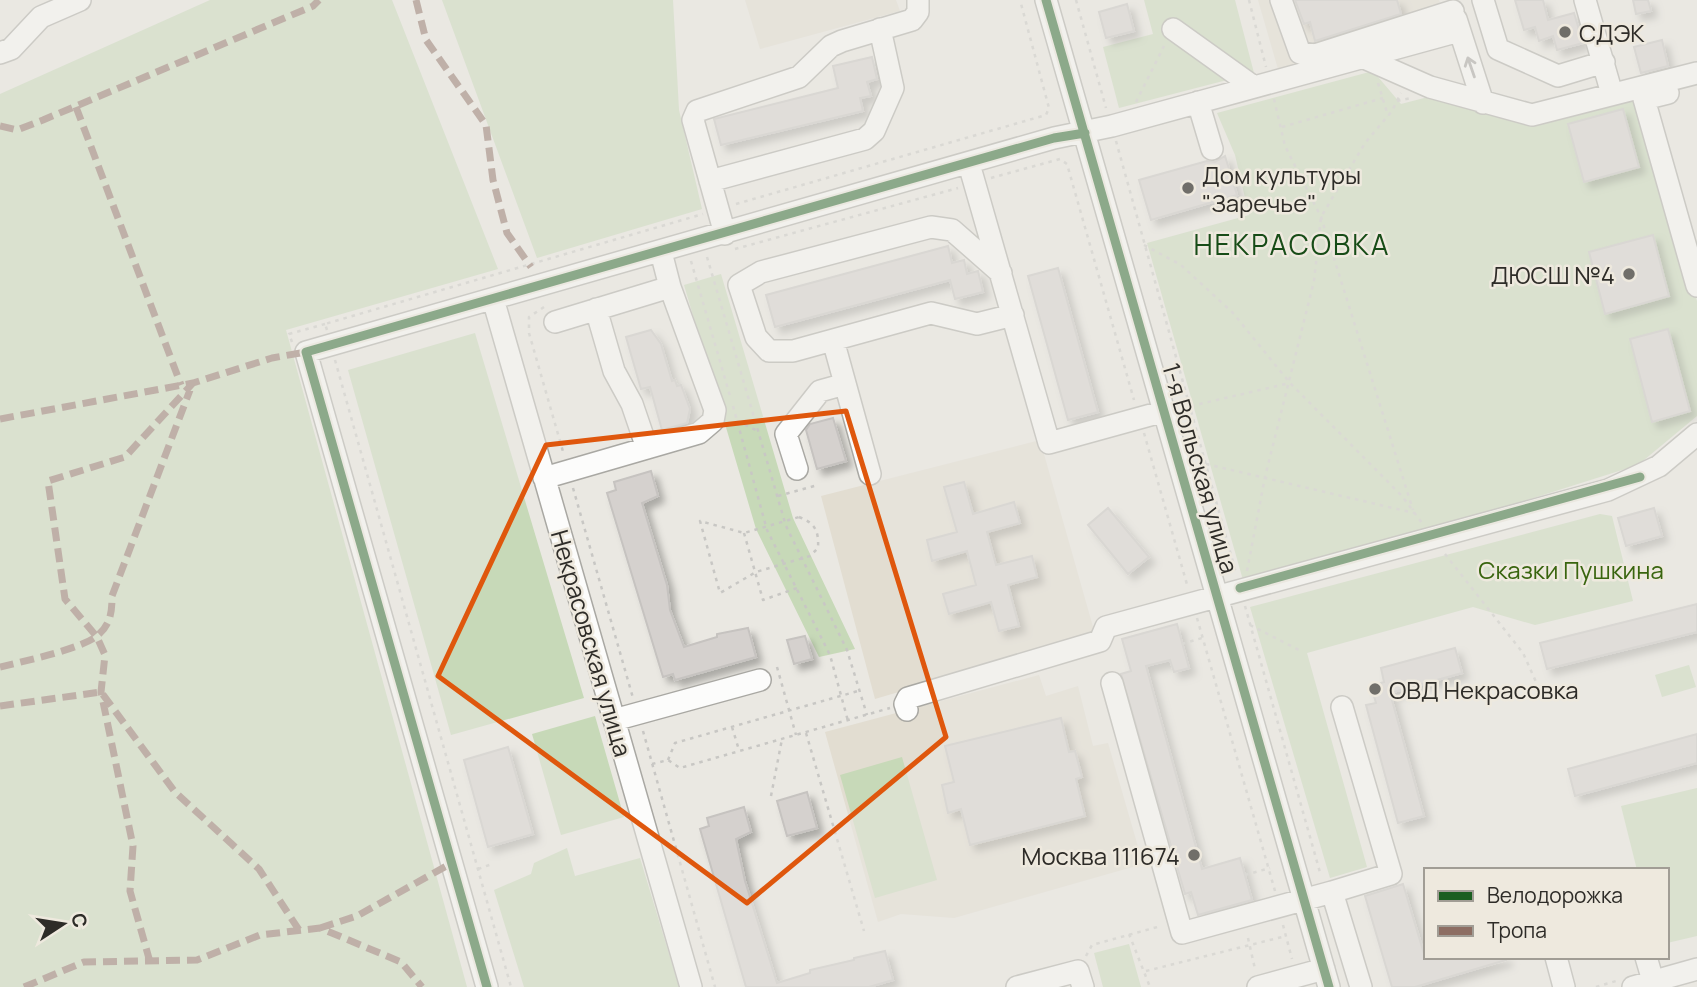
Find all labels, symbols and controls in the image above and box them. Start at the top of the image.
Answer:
place label: СДЭК [1579,16,1645,49]
marker: СДЭК [1557,24,1573,40]
one-way arrow [1464,56,1477,78]
place label: Дом культуры "Заречье" [1202,158,1361,219]
marker: Дом культуры "Заречье" [1180,180,1196,196]
district label: НЕКРАСОВКА [1193,225,1391,263]
place label: ДЮСШ №4 [1491,258,1615,291]
marker: ДЮСШ №4 [1621,266,1637,282]
street label: 1-я Вольская улица [1155,359,1247,577]
street label: Некрасовская улица [544,526,640,760]
park label: Сказки Пушкина [1478,553,1664,586]
place label: ОВД Некрасовка [1389,673,1579,706]
marker: ОВД Некрасовка [1367,681,1383,697]
place label: Москва 111674 [1021,839,1180,872]
marker: Москва 111674 [1186,847,1202,863]
legend [1424,868,1669,959]
text: Велодорожка [1487,881,1623,909]
north arrow [28,889,98,959]
text: С [65,911,94,930]
text: Тропа [1487,916,1547,944]

